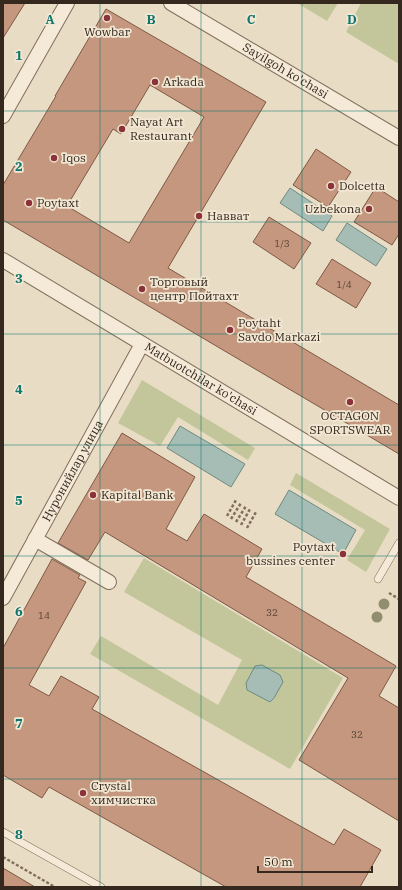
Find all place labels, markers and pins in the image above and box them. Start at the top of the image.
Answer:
marker: Wowbar [102,13,112,23]
place label: Wowbar [84,24,131,39]
place label: Arkada [163,74,204,89]
marker: Arkada [150,77,160,87]
place label: Nayat Art Restaurant [130,114,192,143]
marker: Nayat Art Restaurant [117,124,127,134]
place label: Iqos [62,150,86,165]
marker: Iqos [49,153,59,163]
place label: Dolcetta [339,178,386,193]
marker: Dolcetta [326,181,336,191]
place label: Poytaxt [37,195,79,210]
marker: Poytaxt [24,198,34,208]
place label: Uzbekona [305,201,361,216]
marker: Uzbekona [364,204,374,214]
place label: Навват [207,208,249,223]
marker: Навват [194,211,204,221]
place label: Торговый центр Пойтахт [150,274,239,303]
marker: Торговый центр Пойтахт [137,284,147,294]
place label: Poytaht Savdo Markazi [238,315,321,344]
marker: Poytaht Savdo Markazi [225,325,235,335]
marker: OCTAGON SPORTSWEAR [345,397,355,407]
place label: OCTAGON SPORTSWEAR [309,408,391,437]
place label: Kapital Bank [101,487,173,502]
marker: Kapital Bank [88,490,98,500]
place label: Poytaxt bussines center [246,539,336,568]
marker: Poytaxt bussines center [338,549,348,559]
place label: Crystal химчистка [91,778,156,807]
marker: Crystal химчистка [78,788,88,798]

